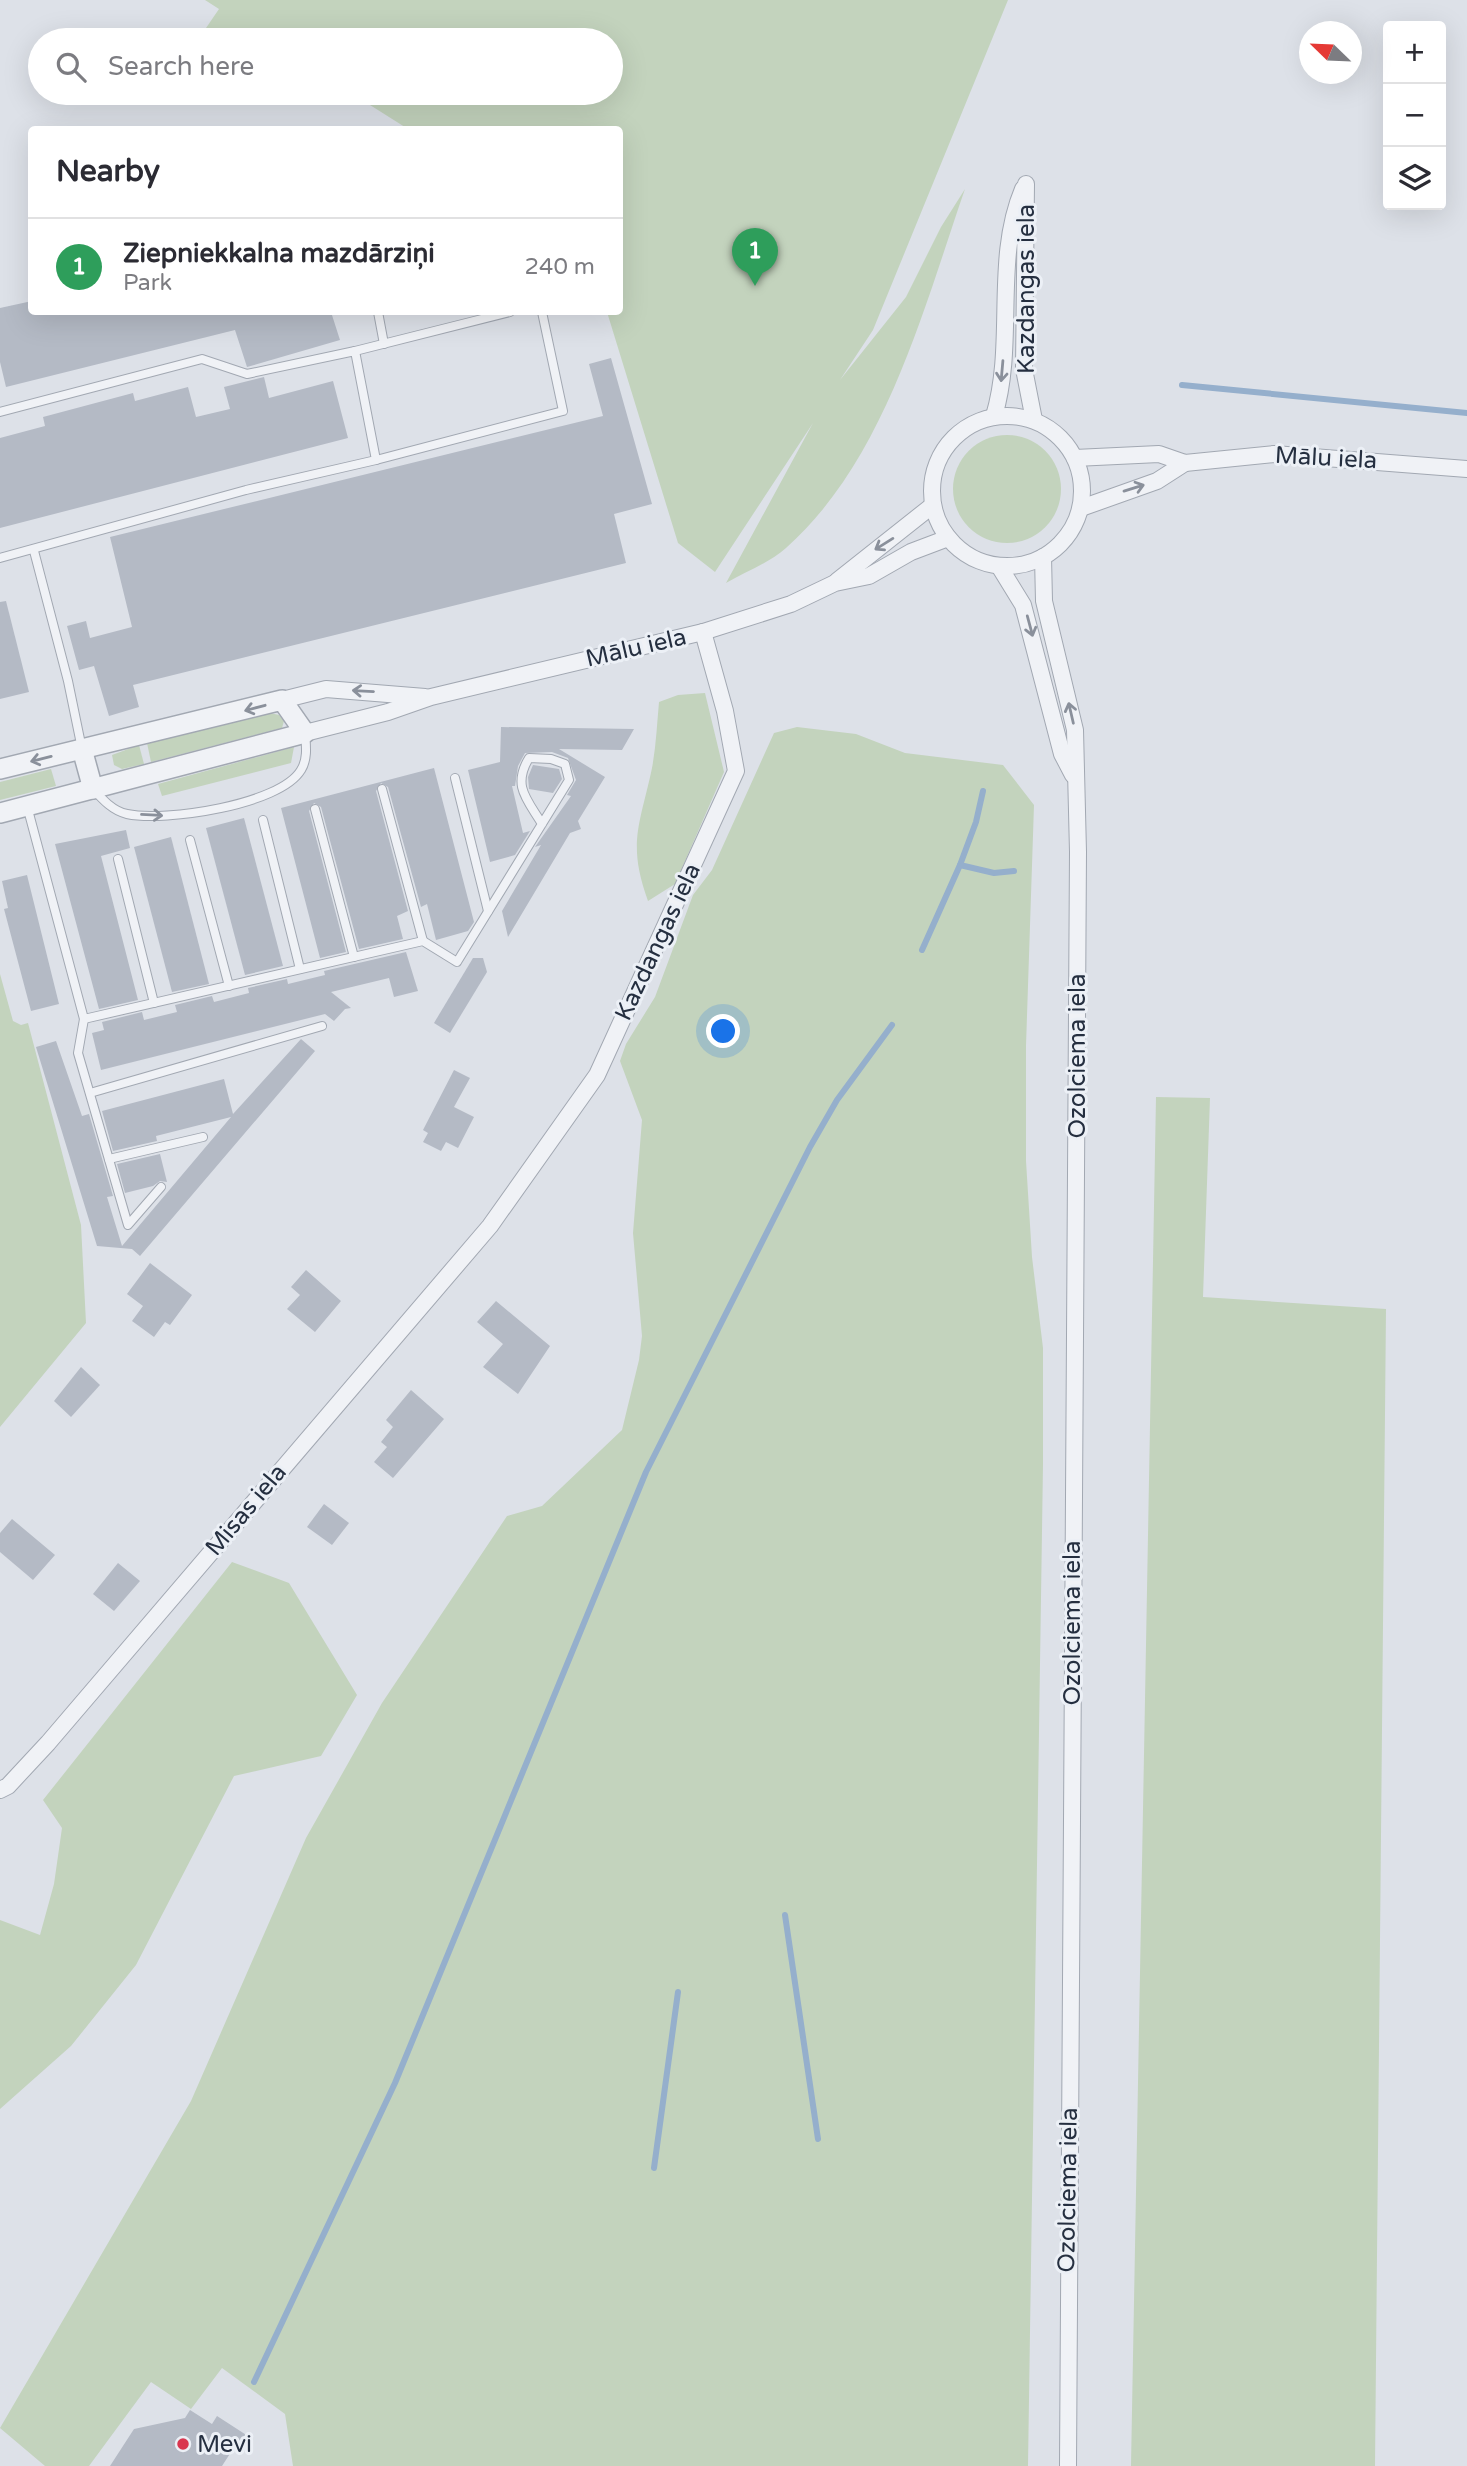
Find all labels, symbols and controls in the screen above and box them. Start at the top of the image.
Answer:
north arrow [1299,21,1362,84]
map controls [1383,21,1446,210]
button: + [1383,21,1446,84]
search box [28,28,623,105]
icon: search [52,48,90,86]
text: Search here [108,51,254,82]
button: − [1383,84,1446,147]
button: layers [1383,147,1446,210]
text: Nearby [56,153,160,190]
street label: Kazdangas iela [1012,204,1041,374]
pin: 1 [732,228,778,286]
text: Ziepniekkalna mazdārziņi [123,238,435,269]
text: 1 [72,253,86,281]
text: 240 m [525,253,595,281]
text: Park [123,269,172,297]
one-way arrow [995,360,1008,382]
street label: Mālu iela [1274,441,1378,475]
one-way arrow [1123,481,1145,494]
one-way arrow [875,536,894,551]
one-way arrow [1024,615,1037,637]
street label: Mālu iela [583,622,689,674]
one-way arrow [352,685,375,698]
one-way arrow [244,702,267,715]
one-way arrow [1063,702,1077,725]
one-way arrow [30,753,53,766]
one-way arrow [140,809,163,822]
street label: Kazdangas iela [609,859,707,1025]
street label: Ozolciema iela [1063,973,1092,1139]
your location [706,1014,740,1048]
street label: Misas iela [199,1458,293,1562]
street label: Ozolciema iela [1058,1540,1087,1706]
street label: Ozolciema iela [1052,2107,1084,2273]
place label: Mevi [197,2430,252,2459]
marker: Mevi [175,2436,191,2452]

